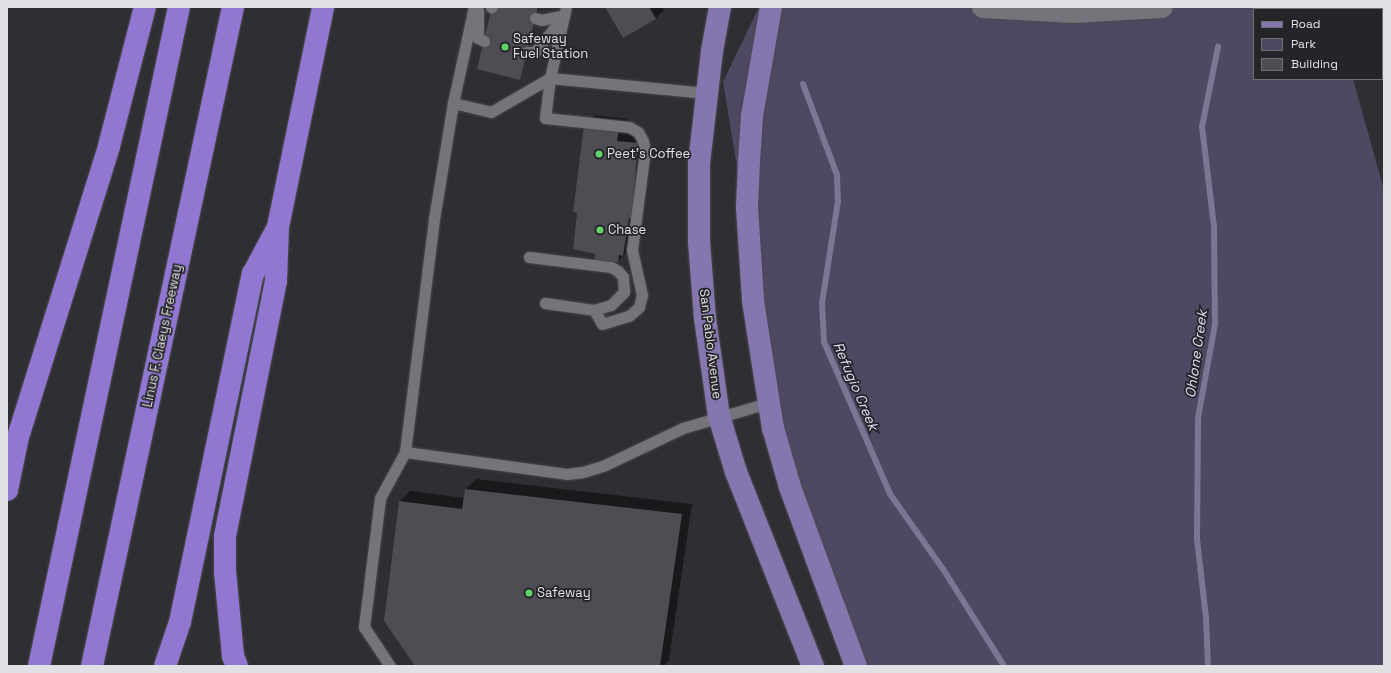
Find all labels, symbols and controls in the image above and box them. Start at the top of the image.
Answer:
legend [1253,8,1383,80]
text: Road [1291,16,1320,32]
place label: Safeway Fuel Station [513,32,588,63]
text: Park [1291,36,1316,52]
marker: Safeway Fuel Station [500,42,510,52]
text: Building [1291,56,1338,72]
place label: Peet's Coffee [607,146,690,162]
marker: Peet's Coffee [594,149,604,159]
place label: Chase [608,222,646,238]
marker: Chase [595,225,605,235]
street label: Linus F. Claeys Freeway [140,263,186,409]
street label: San Pablo Avenue [696,288,724,400]
water label: Ohlone Creek [1182,309,1210,399]
water label: Refugio Creek [830,339,882,433]
place label: Safeway [537,585,591,601]
marker: Safeway [524,588,534,598]

